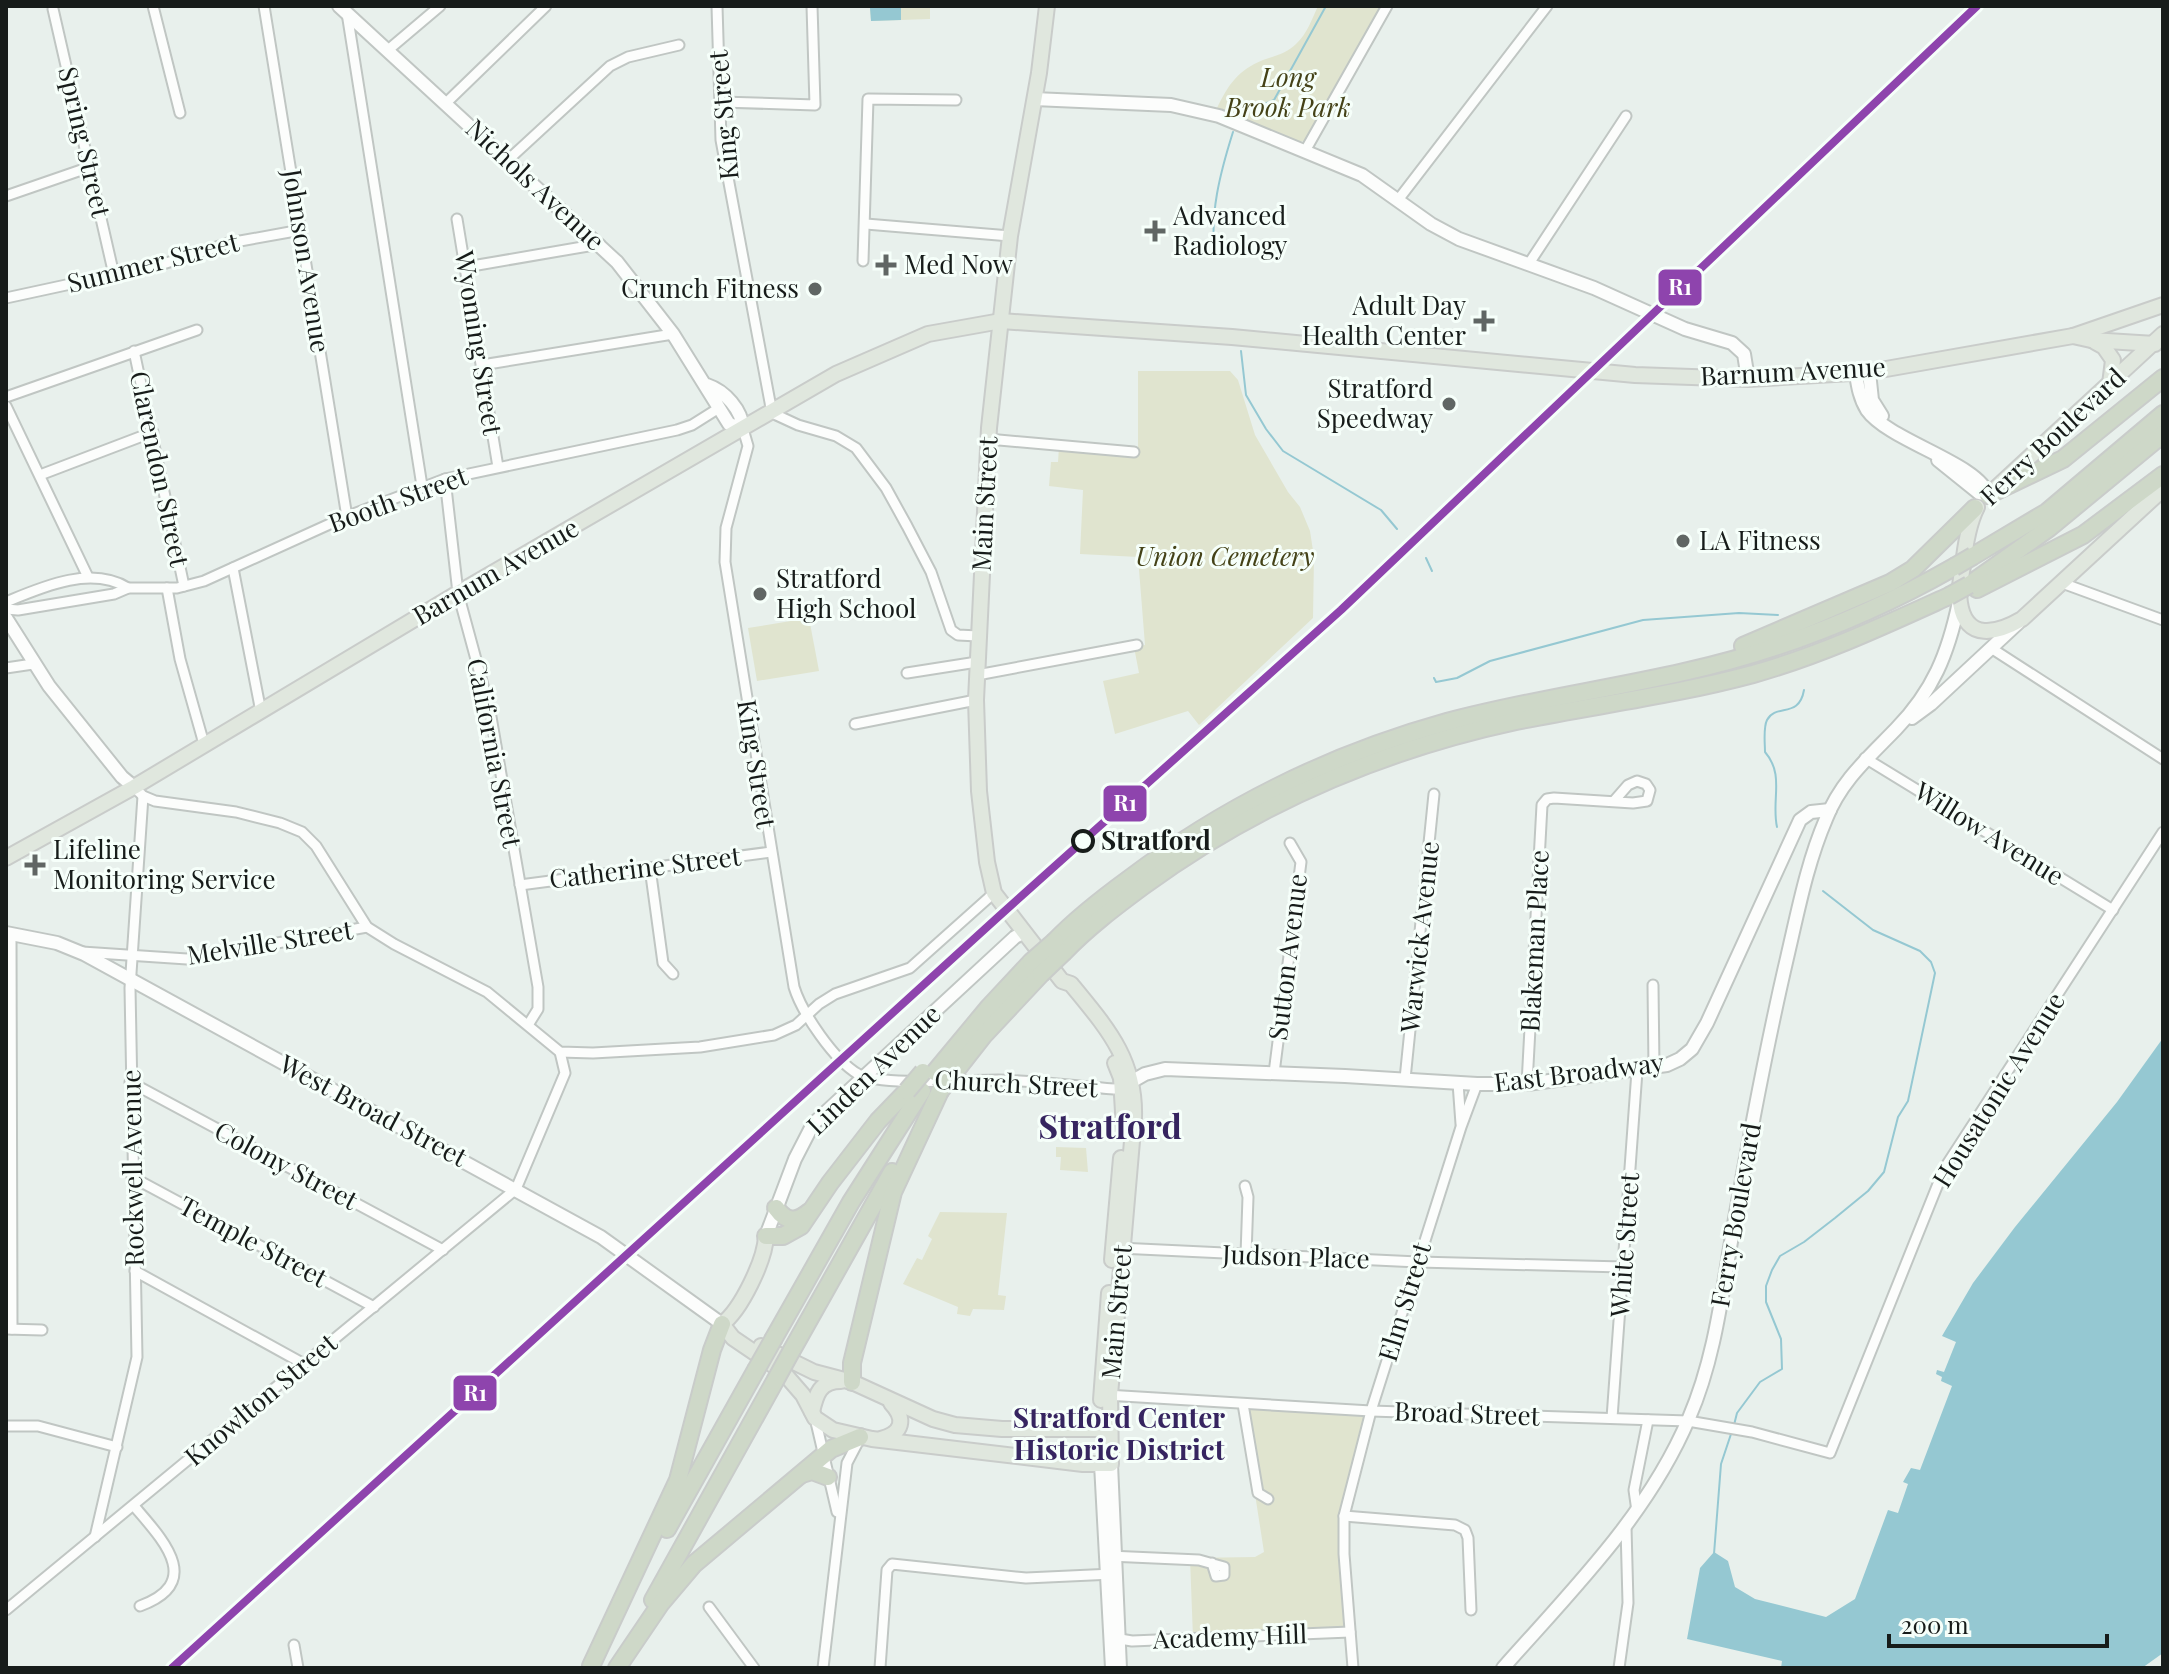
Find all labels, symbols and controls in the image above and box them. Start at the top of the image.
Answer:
street label: King Street [699,48,746,181]
park label: Long Brook Park [1224,59,1351,124]
street label: Spring Street [51,63,120,221]
street label: Nichols Avenue [459,110,613,257]
street label: Johnson Avenue [276,165,339,355]
place label: Advanced Radiology [1172,197,1287,262]
marker: Advanced Radiology [1144,220,1166,242]
street label: Summer Street [63,223,243,300]
place label: Med Now [904,246,1013,281]
street label: Wyoming Street [447,247,511,438]
marker: Med Now [875,254,897,276]
line badge: R1 [1657,268,1703,307]
place label: Crunch Fitness [621,270,799,305]
text: R1 [1668,271,1692,301]
marker: Crunch Fitness [806,280,824,298]
place label: Adult Day Health Center [1302,287,1466,352]
marker: Adult Day Health Center [1473,310,1495,332]
street label: Barnum Avenue [1699,348,1887,393]
street label: Ferry Boulevard [1972,359,2132,512]
street label: Clarendon Street [123,368,198,571]
place label: Stratford Speedway [1317,370,1433,435]
marker: Stratford Speedway [1440,395,1458,413]
street label: Main Street [962,435,1005,572]
street label: Booth Street [323,457,473,540]
street label: Barnum Avenue [406,509,584,632]
place label: LA Fitness [1699,522,1821,557]
marker: LA Fitness [1674,532,1692,550]
park label: Union Cemetery [1135,538,1315,573]
place label: Stratford High School [776,560,916,625]
marker: Stratford High School [751,585,769,603]
street label: California Street [460,655,531,851]
street label: King Street [730,697,785,831]
street label: Willow Avenue [1908,772,2071,893]
line badge: R1 [1102,784,1148,823]
text: R1 [1113,787,1137,817]
place label: Stratford [1101,822,1211,857]
marker: Stratford [1072,830,1094,852]
place label: Lifeline Monitoring Service [53,831,276,896]
street label: Catherine Street [547,837,743,896]
street label: Warwick Avenue [1391,839,1446,1035]
street label: Blakeman Place [1511,849,1556,1033]
marker: Lifeline Monitoring Service [24,854,46,876]
street label: Sutton Avenue [1259,871,1314,1042]
street label: Melville Street [184,911,356,972]
street label: Housatonic Avenue [1924,985,2072,1193]
street label: Linden Avenue [798,996,948,1142]
street label: East Broadway [1492,1044,1666,1099]
street label: West Broad Street [273,1045,474,1174]
street label: Church Street [934,1061,1099,1104]
street label: Rockwell Avenue [112,1069,151,1267]
district label: Stratford [1038,1102,1182,1148]
street label: Colony Street [209,1112,365,1217]
street label: Ferry Boulevard [1701,1120,1768,1310]
street label: White Street [1601,1171,1646,1319]
street label: Temple Street [174,1187,335,1295]
street label: Judson Place [1221,1235,1370,1276]
street label: Elm Street [1369,1237,1438,1365]
street label: Main Street [1092,1242,1139,1381]
street label: Knowlton Street [177,1324,344,1473]
line badge: R1 [452,1374,498,1412]
text: R1 [463,1377,487,1407]
street label: Broad Street [1394,1392,1541,1433]
district label: Stratford Center Historic District [1013,1398,1225,1467]
scale bar [1889,1598,2107,1648]
text: 200 m [1901,1608,1969,1640]
street label: Academy Hill [1151,1615,1308,1656]

